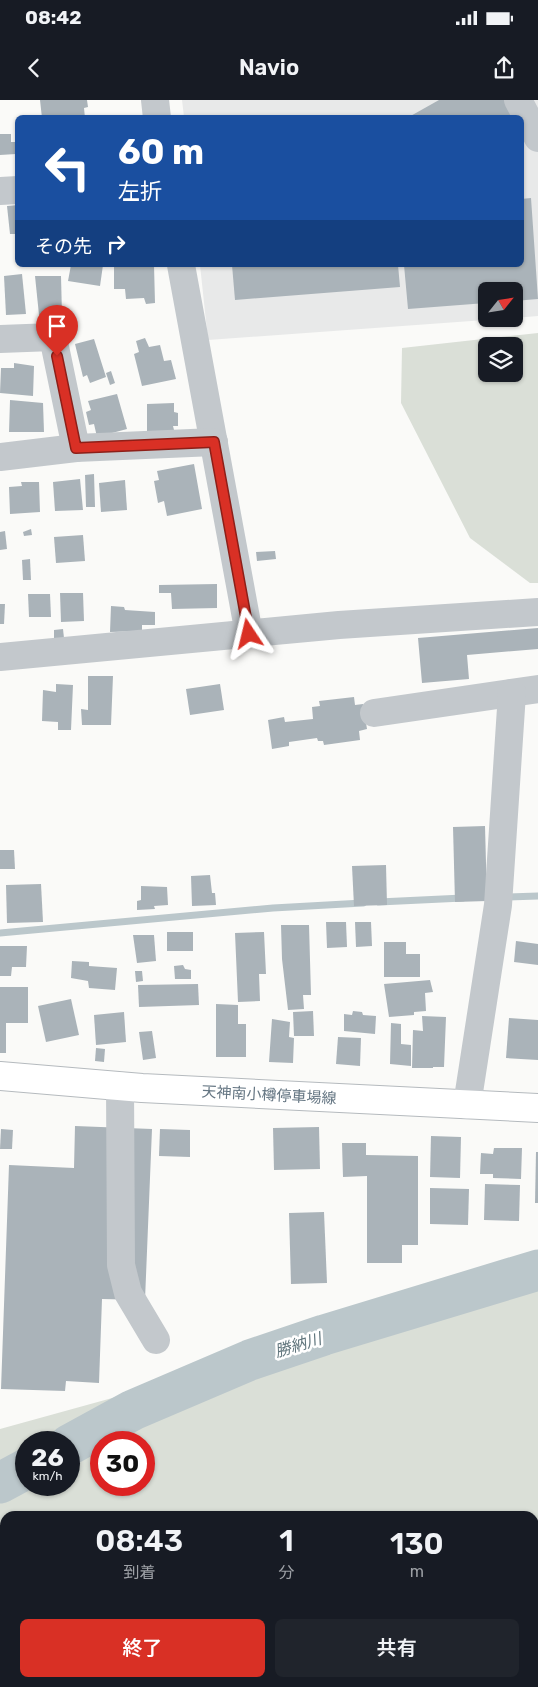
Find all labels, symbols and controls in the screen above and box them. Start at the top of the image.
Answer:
text: 08:42 [25,6,82,29]
icon: back [20,54,48,82]
text: Navio [239,54,299,81]
icon: share [490,54,518,82]
text: 60 m [118,131,204,173]
icon: left [35,135,100,200]
text: 左折 [118,178,162,205]
icon: right [102,230,130,258]
text: その先 [35,235,92,258]
north arrow [478,282,522,328]
map controls [478,282,523,382]
pin [36,305,78,356]
icon: arrive [43,312,71,340]
button: layers [478,337,523,382]
position arrow [222,607,274,659]
street label: 天神南小樽停車場線 [201,1082,337,1108]
water label: 勝納川 [272,1328,326,1361]
speed limit sign: 30 [90,1431,155,1496]
text: 26 [31,1443,64,1472]
text: km/h [33,1469,62,1483]
text: 08:43 [95,1523,183,1559]
text: 1 [279,1523,294,1559]
text: 130 [390,1526,444,1562]
text: m [410,1562,424,1581]
text: 到着 [123,1563,155,1582]
text: 分 [279,1563,295,1582]
button: 終了 [20,1619,265,1677]
button: 共有 [275,1619,519,1677]

